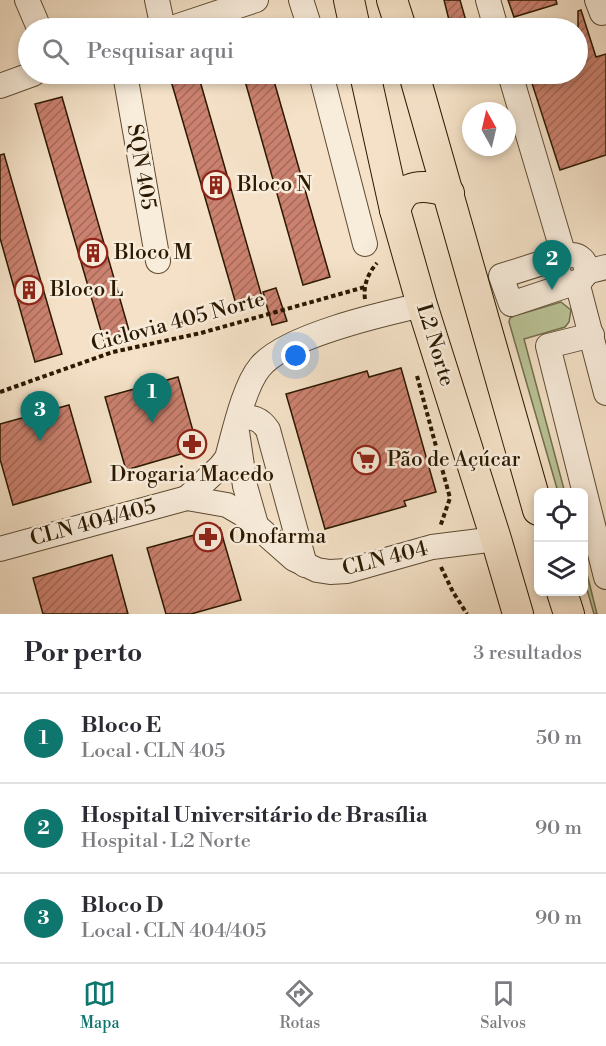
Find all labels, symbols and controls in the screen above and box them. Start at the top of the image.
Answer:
search box [18,18,588,84]
icon: search [39,35,72,68]
text: Pesquisar aqui [87,38,234,65]
north arrow [462,102,516,156]
street label: SQN 405 [121,122,161,212]
building icon: Bloco N [200,169,232,201]
place label: Bloco N [236,172,313,198]
building icon: Bloco M [77,237,109,269]
place label: Bloco M [113,240,193,266]
pin: 2 [532,240,572,290]
building icon: Bloco L [13,274,45,306]
place label: Bloco L [49,277,124,303]
street label: Ciclovia 405 Norte [88,286,268,358]
street label: L2 Norte [410,301,460,389]
your location [281,341,310,370]
pin: 1 [132,374,172,423]
pin: 3 [20,392,60,441]
pharmacy icon: Drogaria Macedo [176,428,208,460]
supermarket icon: Pão de Açúcar [350,444,382,476]
place label: Pão de Açúcar [387,447,521,473]
place label: Drogaria Macedo [110,462,274,488]
map controls [534,488,588,596]
button: locate [534,488,588,542]
street label: CLN 404/405 [27,494,159,552]
pharmacy icon: Onofarma [192,521,224,553]
place label: Onofarma [229,524,327,550]
street label: CLN 404 [340,536,430,582]
button: layers [534,542,588,596]
text: Por perto [24,637,142,669]
text: 3 resultados [473,641,582,666]
text: Bloco E [81,712,161,739]
text: 1 [39,726,48,751]
text: 50 m [536,726,582,751]
text: Local · CLN 405 [81,739,225,764]
text: Hospital Universitário de Brasília [81,802,428,829]
text: 2 [37,816,50,841]
text: 90 m [535,816,582,841]
text: Hospital · L2 Norte [81,829,251,854]
text: Bloco D [81,892,163,919]
text: 3 [37,906,50,931]
text: 90 m [535,906,582,931]
text: Local · CLN 404/405 [81,919,266,944]
tab: Mapa [80,977,120,1033]
tab: Rotas [280,977,320,1033]
tab: Salvos [480,977,526,1033]

